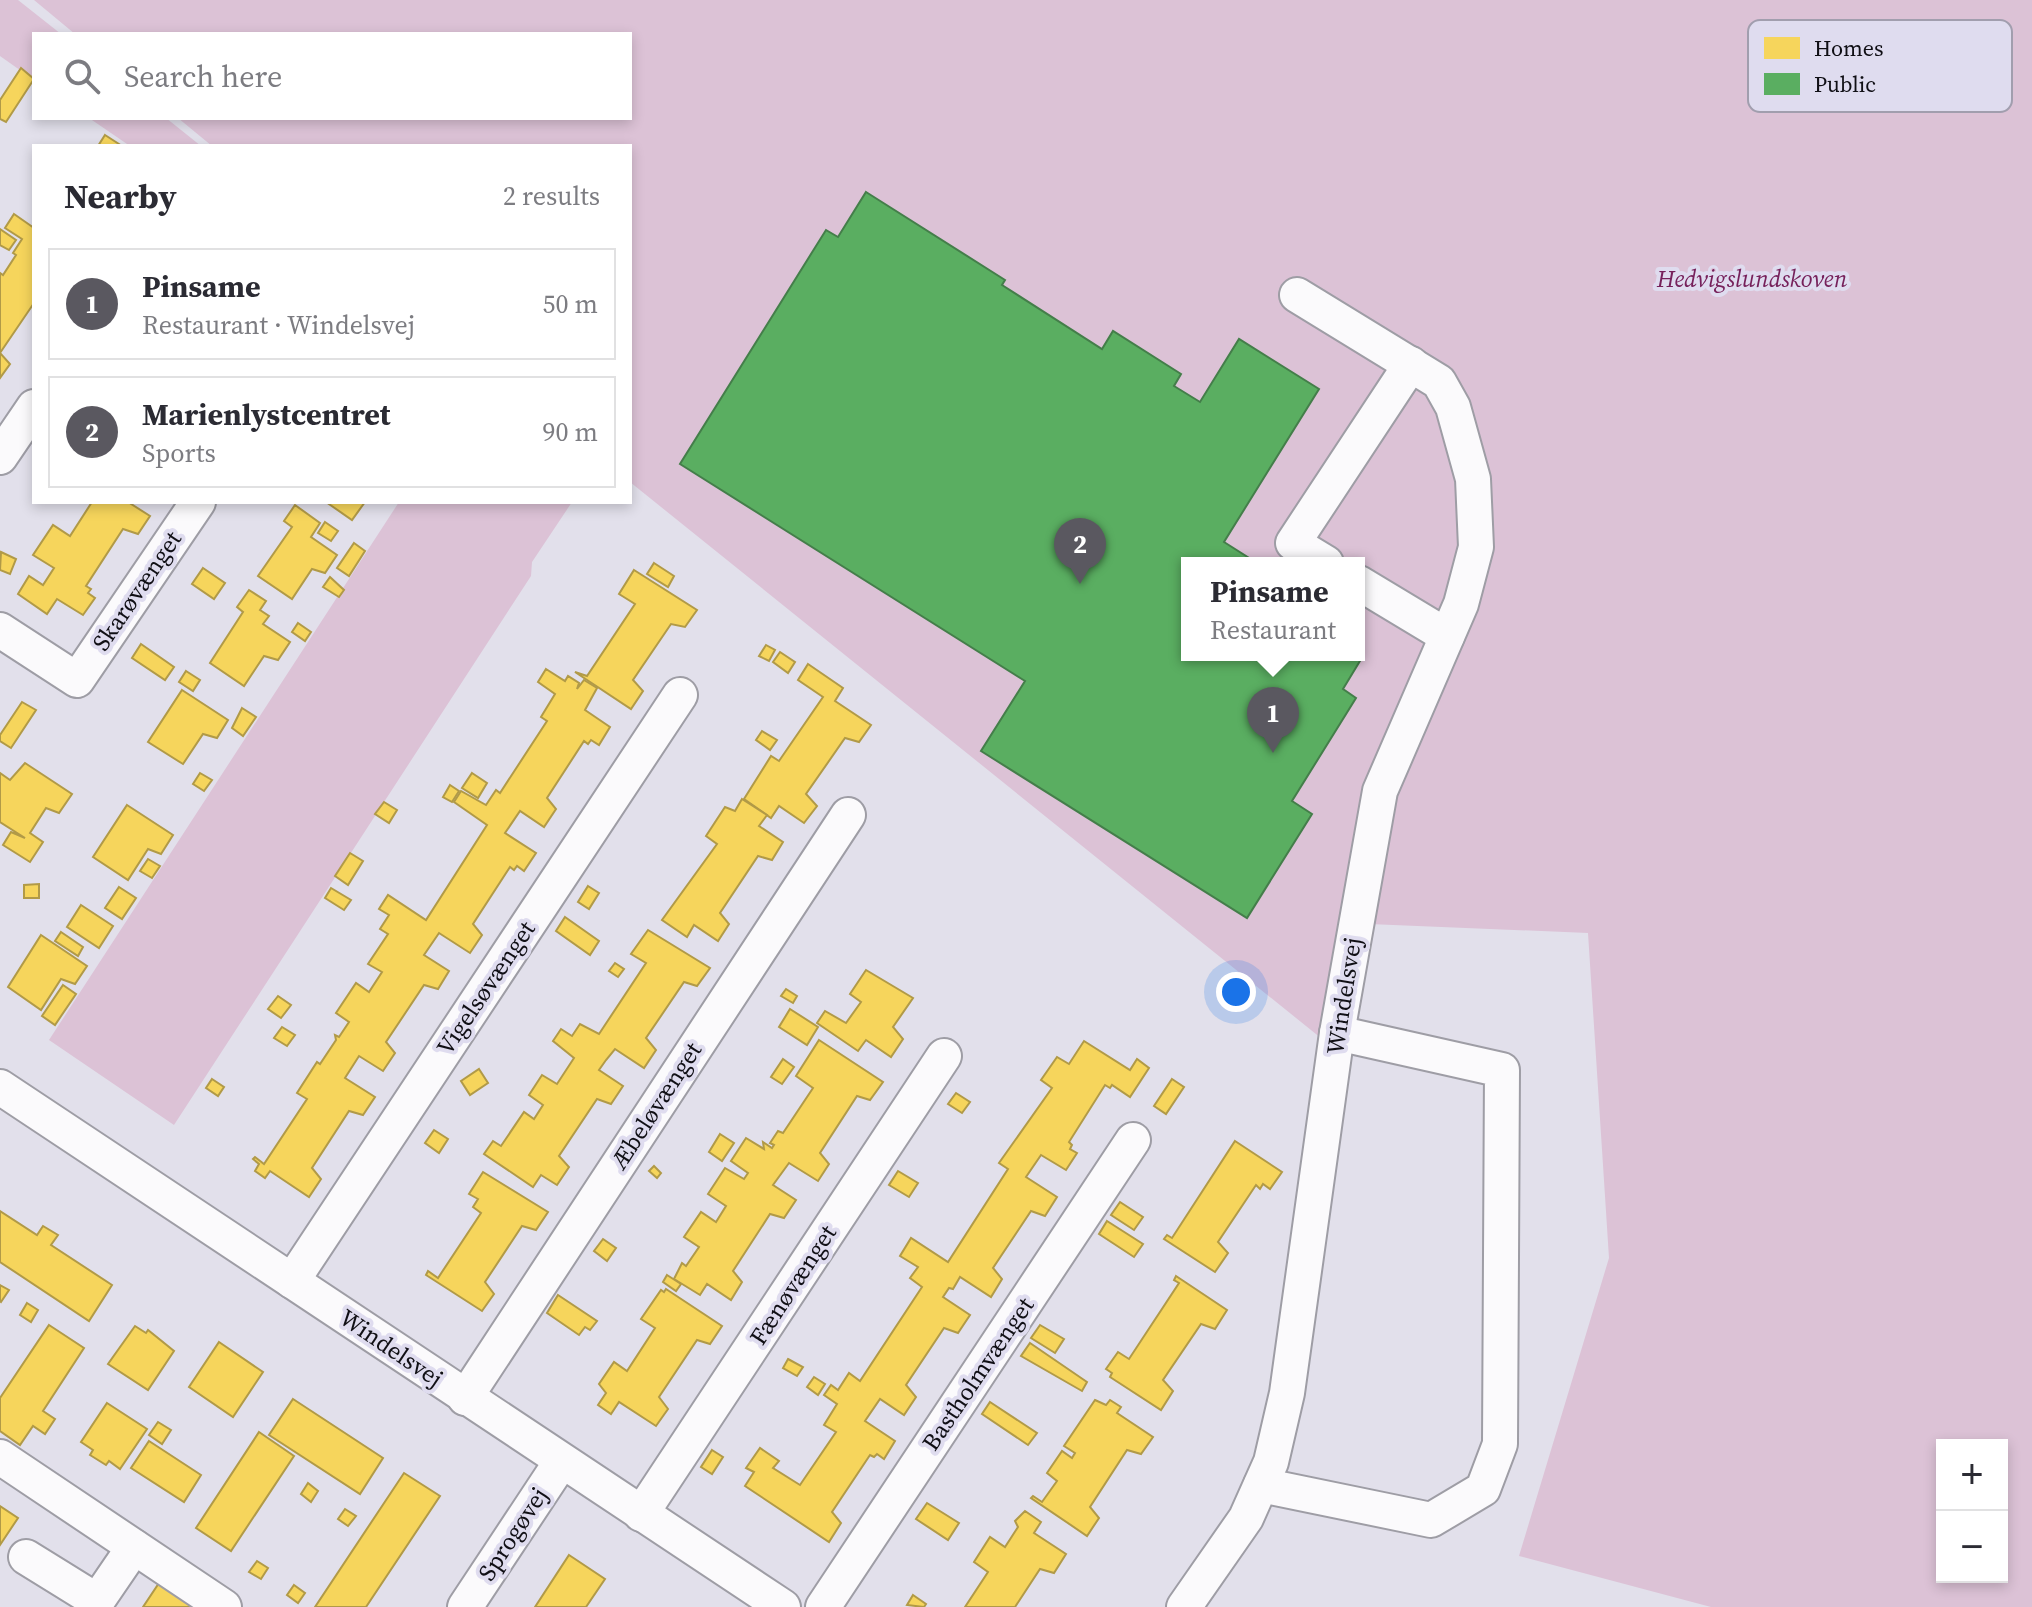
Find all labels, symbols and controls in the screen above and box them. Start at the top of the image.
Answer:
legend [1748,20,2012,112]
search box [32,32,632,120]
text: Homes [1814,33,1884,63]
icon: search [60,54,104,98]
text: Search here [124,56,282,97]
text: Public [1814,69,1876,99]
text: Nearby [64,173,177,219]
text: 2 results [503,178,600,214]
park label: Hedvigslundskoven [1656,262,1848,295]
text: Pinsame [142,266,261,307]
text: 1 [85,286,99,322]
text: 50 m [543,286,598,322]
text: Restaurant · Windelsvej [142,307,415,343]
text: Marienlystcentret [142,394,391,435]
text: 2 [85,414,99,450]
text: 90 m [543,414,598,450]
text: Sports [142,435,216,471]
pin: 2 [1054,518,1106,584]
street label: Skarøvænget [84,524,189,657]
popup [1181,557,1365,661]
text: Pinsame [1210,571,1329,612]
text: Restaurant [1210,612,1336,648]
pin: 1 [1247,687,1299,753]
street label: Vigelsøvænget [429,914,543,1061]
street label: Windelsvej [1318,935,1369,1057]
your location [1216,972,1256,1012]
street label: Æbeløvænget [602,1036,709,1176]
street label: Fænøvænget [741,1218,844,1351]
street label: Bastholmvænget [914,1290,1041,1457]
street label: Windelsvej [333,1301,449,1394]
map controls [1936,1439,2008,1583]
button: + [1936,1439,2008,1511]
street label: Sprogøvej [470,1481,555,1587]
button: − [1936,1511,2008,1583]

